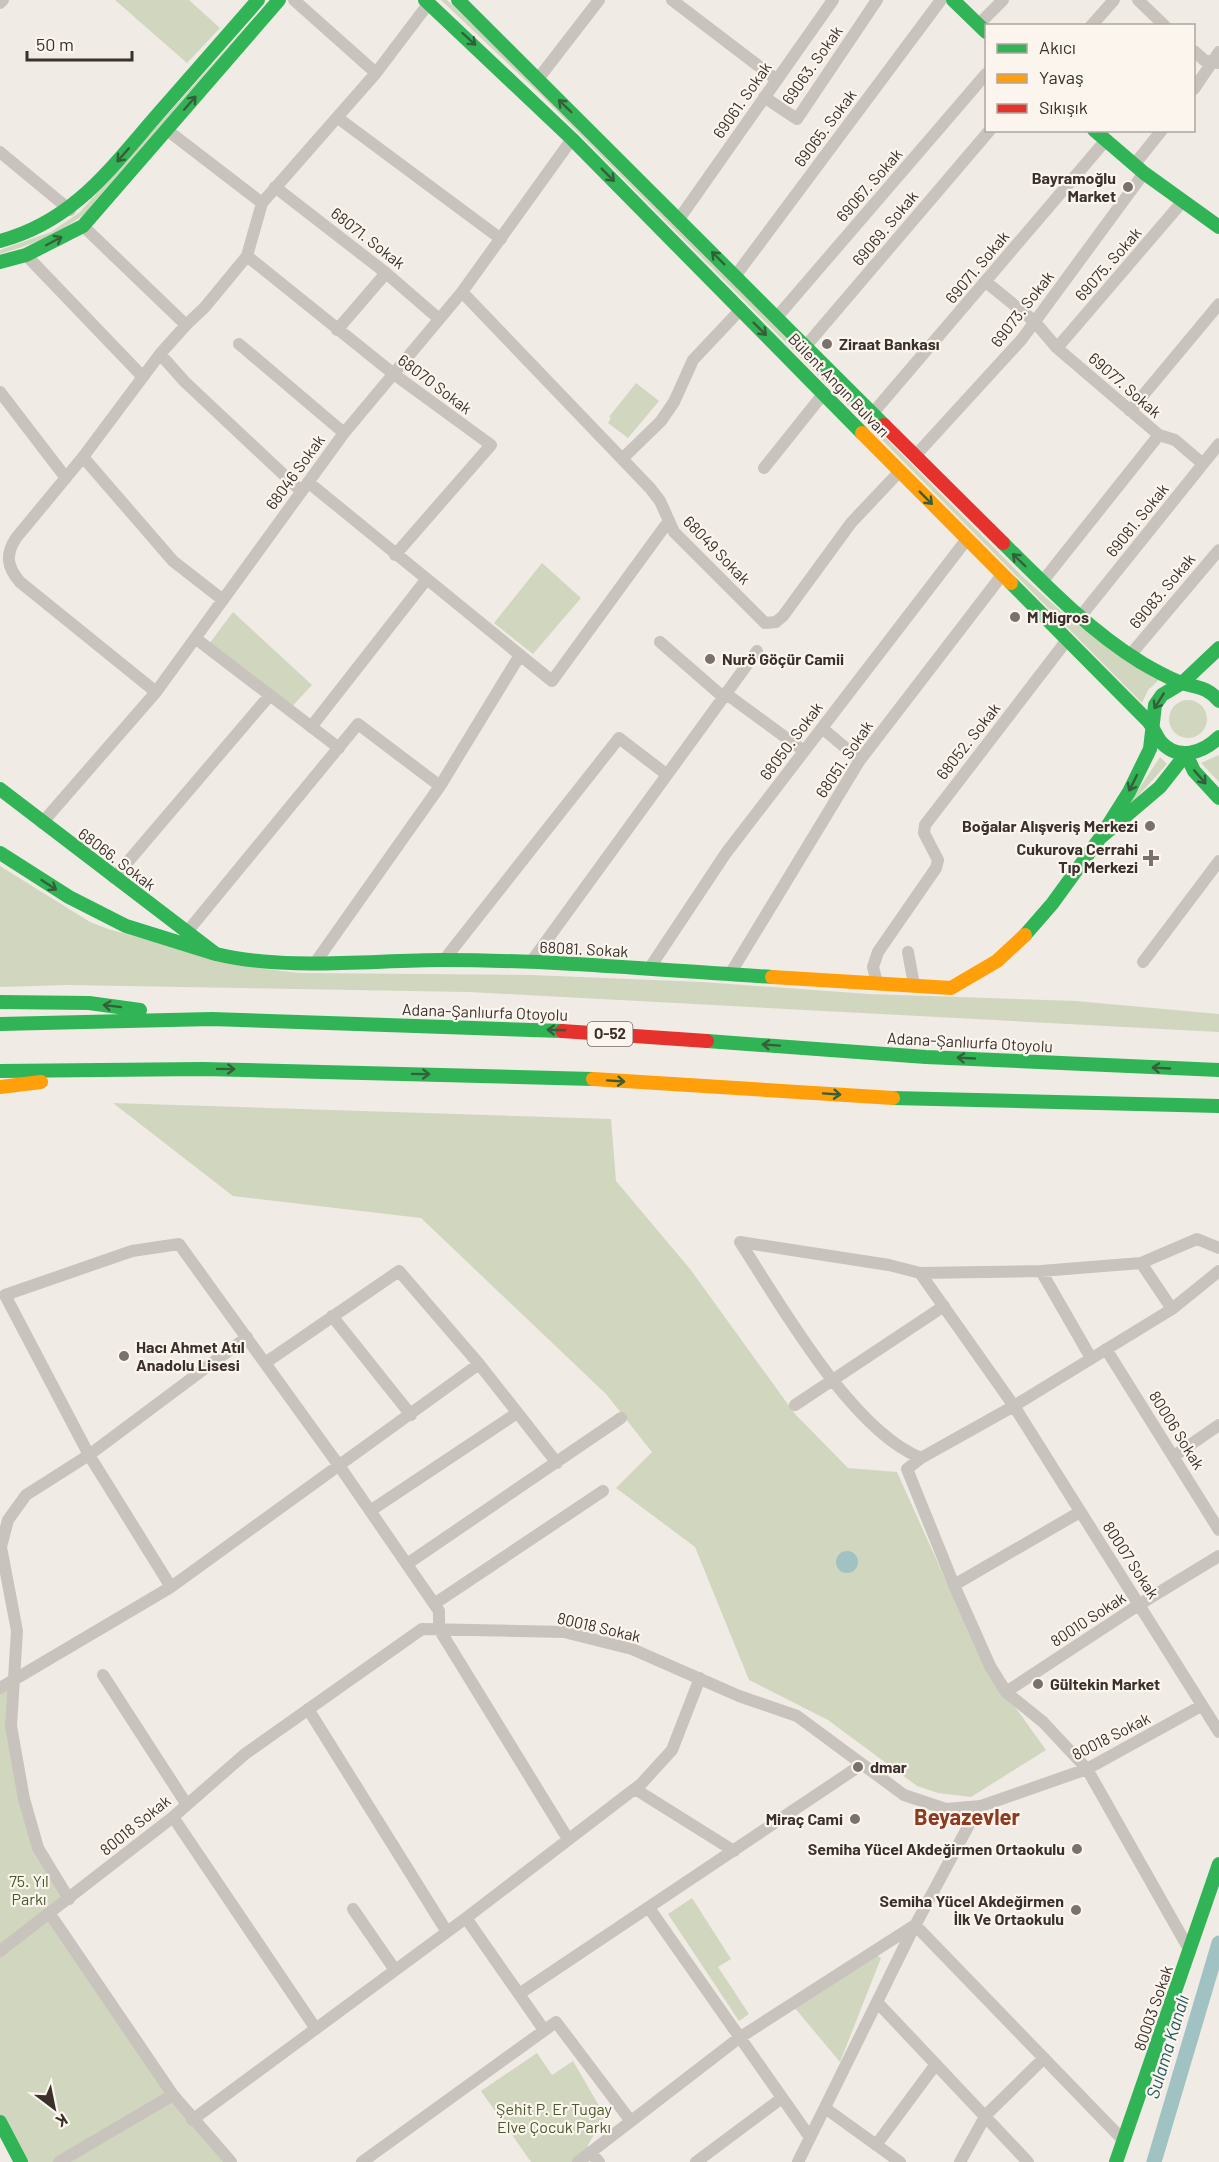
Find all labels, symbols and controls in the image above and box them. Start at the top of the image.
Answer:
street label: 69063. Sokak [777,22,846,108]
scale bar [27,24,132,62]
legend [985,24,1195,132]
one-way arrow [461,32,476,46]
text: 50 m [36,33,74,55]
text: Akıcı [1039,36,1076,58]
street label: 69061. Sokak [708,58,775,142]
text: Yavaş [1039,66,1084,88]
street label: 69065. Sokak [789,85,860,170]
one-way arrow [183,95,196,111]
text: Sıkışık [1039,96,1088,118]
one-way arrow [557,98,572,113]
street label: 69067. Sokak [832,144,905,225]
one-way arrow [116,147,129,163]
one-way arrow [601,168,616,183]
place label: Bayramoğlu Market [1032,168,1116,205]
marker: Bayramoğlu Market [1121,180,1135,194]
street label: 69069. Sokak [848,186,921,269]
street label: 68071. Sokak [328,203,409,272]
street label: 69075. Sokak [1071,223,1145,304]
street label: 69071. Sokak [941,227,1012,307]
one-way arrow [45,235,63,246]
one-way arrow [711,250,726,265]
street label: 69073. Sokak [986,267,1057,350]
one-way arrow [753,321,768,336]
street label: Bülent Angın Bulvarı [785,329,894,441]
place label: Ziraat Bankası [839,334,940,353]
marker: Ziraat Bankası [820,337,834,351]
street label: 69077. Sokak [1085,348,1165,421]
street label: 68070 Sokak [395,350,476,418]
street label: 68046 Sokak [261,431,328,513]
street label: 69081. Sokak [1101,479,1172,560]
one-way arrow [919,490,934,505]
street label: 68049 Sokak [680,511,755,588]
street label: 69083. Sokak [1125,549,1198,632]
one-way arrow [1011,552,1026,567]
place label: M Migros [1027,607,1089,626]
marker: M Migros [1008,610,1022,624]
place label: Nurö Göçür Camii [722,649,844,668]
marker: Nurö Göçür Camii [703,652,717,666]
one-way arrow [1153,692,1165,709]
street label: 68050. Sokak [755,698,826,783]
street label: 68052. Sokak [932,699,1003,783]
street label: 68051. Sokak [811,717,876,801]
one-way arrow [1193,769,1207,784]
one-way arrow [1127,773,1139,791]
place label: Boğalar Alışveriş Merkezi [962,816,1138,835]
marker: Boğalar Alışveriş Merkezi [1143,819,1157,833]
street label: 68066. Sokak [75,823,160,894]
place label: Cukurova Cerrahi Tıp Merkezi [1016,839,1138,876]
marker: Cukurova Cerrahi Tıp Merkezi [1142,849,1160,867]
one-way arrow [40,879,57,891]
street label: 68081. Sokak [539,937,629,960]
street label: Adana-Şanlıurfa Otoyolu [402,999,568,1024]
one-way arrow [103,1000,123,1011]
road number: O-52 [588,1022,632,1046]
one-way arrow [546,1025,566,1036]
street label: Adana-Şanlıurfa Otoyolu [887,1028,1053,1055]
one-way arrow [762,1040,782,1051]
one-way arrow [956,1053,976,1064]
one-way arrow [1151,1062,1171,1073]
one-way arrow [216,1064,236,1075]
one-way arrow [411,1068,431,1079]
one-way arrow [606,1076,626,1087]
one-way arrow [821,1089,841,1100]
place label: Hacı Ahmet Atıl Anadolu Lisesi [136,1337,245,1374]
marker: Hacı Ahmet Atıl Anadolu Lisesi [117,1349,131,1363]
street label: 80006 Sokak [1146,1387,1209,1473]
street label: 80007 Sokak [1099,1518,1163,1602]
street label: 80010 Sokak [1047,1587,1129,1650]
street label: 80018 Sokak [555,1608,643,1645]
place label: Gültekin Market [1050,1674,1160,1693]
marker: Gültekin Market [1031,1677,1045,1691]
street label: 80018 Sokak [1068,1708,1153,1763]
place label: dmar [870,1757,907,1776]
marker: dmar [851,1760,865,1774]
street label: 80018 Sokak [96,1790,174,1859]
district label: Beyazevler [914,1803,1021,1829]
place label: Miraç Cami [766,1809,843,1828]
marker: Miraç Cami [848,1812,862,1826]
place label: Semiha Yücel Akdeğirmen Ortaokulu [808,1839,1065,1858]
marker: Semiha Yücel Akdeğirmen Ortaokulu [1070,1842,1084,1856]
park label: 75. Yıl Parkı [9,1871,49,1908]
place label: Semiha Yücel Akdeğirmen İlk Ve Ortaokulu [879,1891,1064,1928]
marker: Semiha Yücel Akdeğirmen İlk Ve Ortaokulu [1069,1903,1083,1917]
street label: 80003 Sokak [1129,1963,1176,2053]
water label: Sulama Kanalı [1141,1992,1193,2101]
north arrow [24,2078,84,2138]
park label: Şehit P. Er Tugay Elve Çocuk Parkı [496,2099,613,2136]
text: K [53,2110,72,2132]

